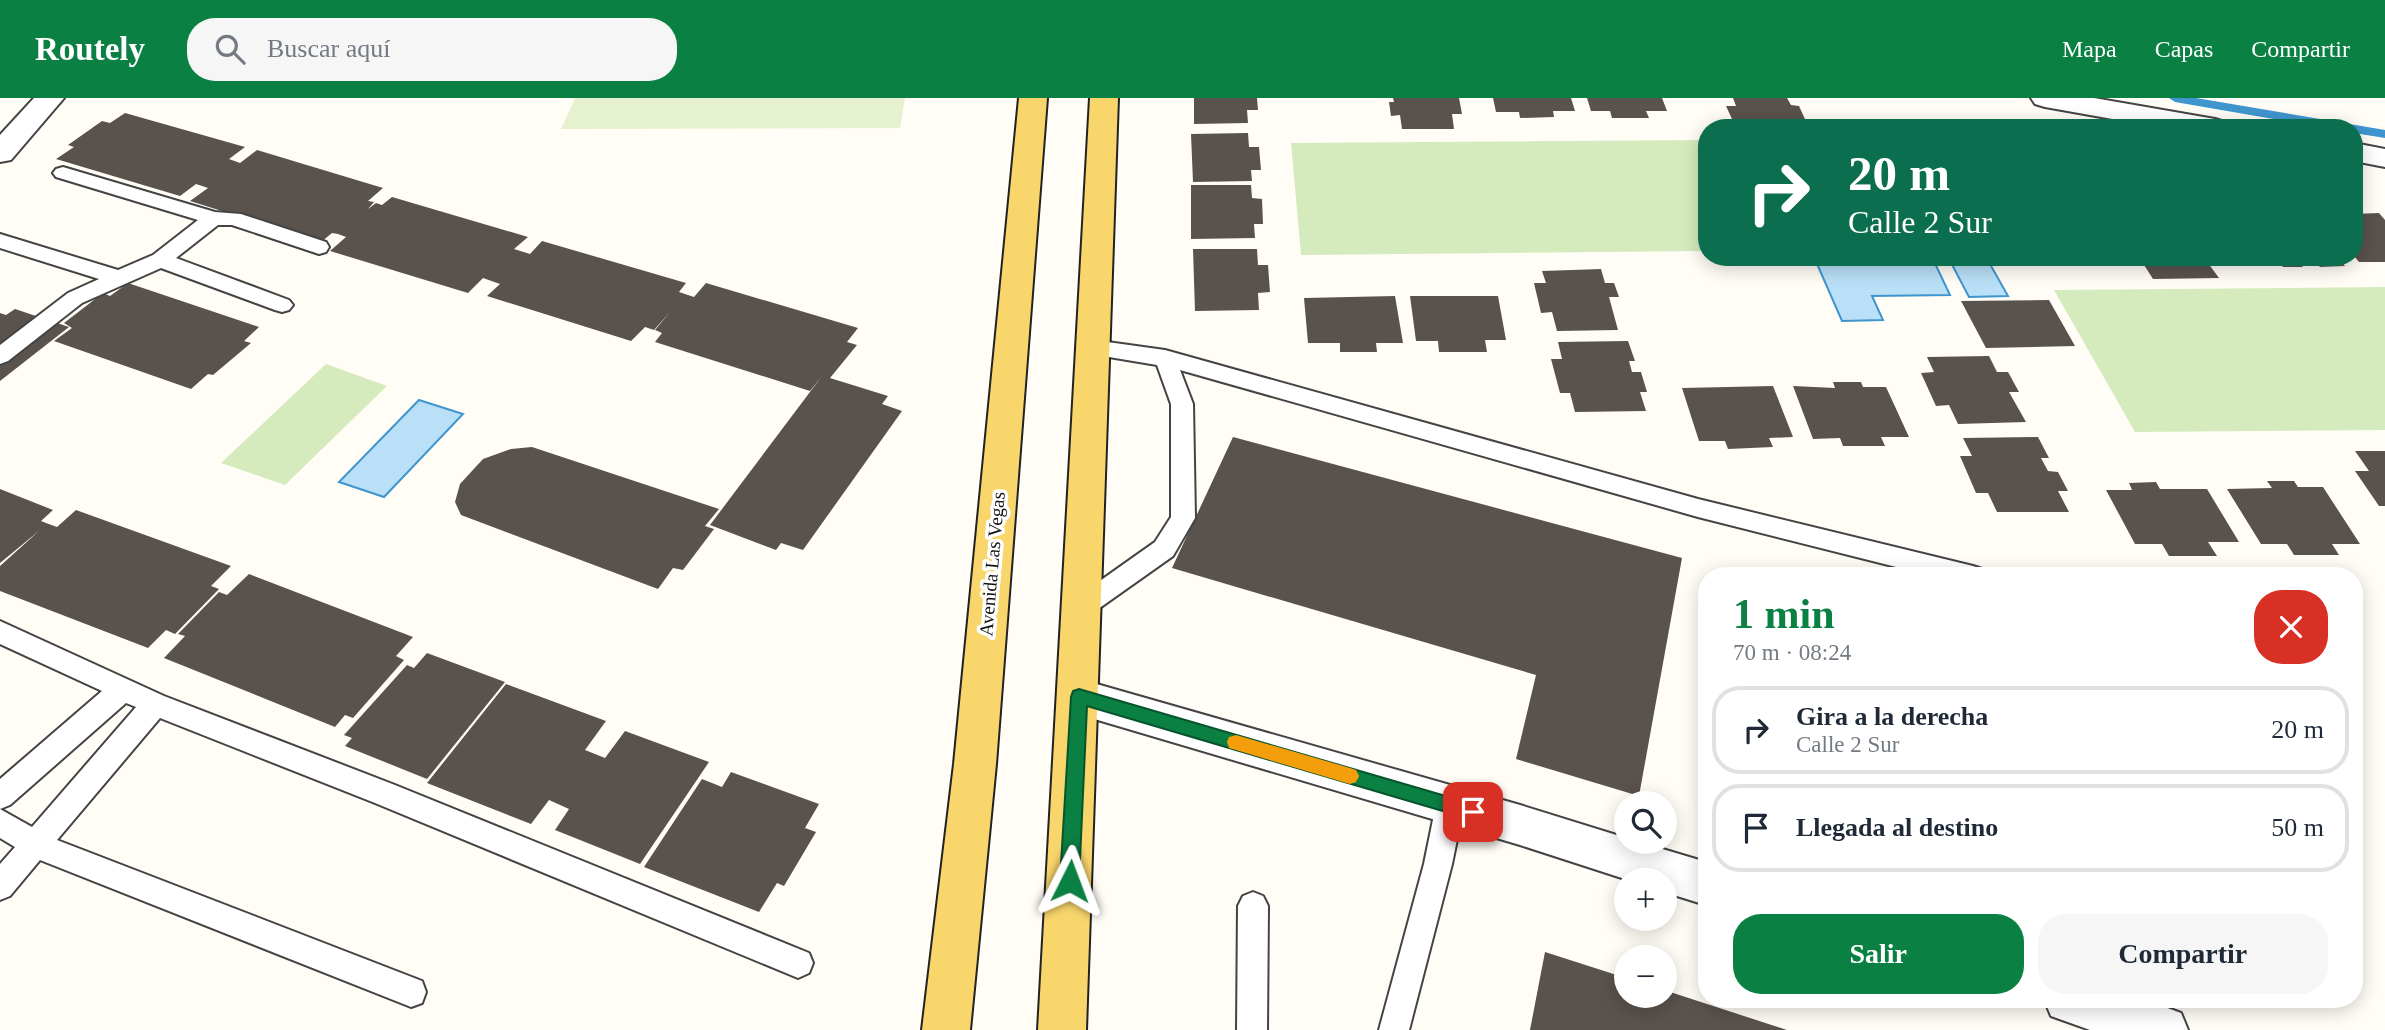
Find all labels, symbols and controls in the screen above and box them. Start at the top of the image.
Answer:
search box [187,18,677,81]
icon: search [211,30,249,68]
text: Routely [35,31,145,67]
text: Buscar aquí [267,34,390,63]
text: Mapa [2062,36,2117,62]
text: Capas [2155,36,2213,62]
text: Compartir [2251,36,2350,62]
text: 20 m [1848,146,1950,201]
icon: right [1733,147,1824,238]
text: Calle 2 Sur [1848,204,1992,240]
street label: Avenida Las Vegas [975,491,1009,637]
button: close [2254,590,2328,664]
text: 1 min [1733,591,1835,637]
text: 70 m · 08:24 [1733,640,1851,665]
text: Gira a la derecha [1796,702,1988,731]
icon: right [1737,711,1775,749]
text: 20 m [2271,715,2324,744]
text: Calle 2 Sur [1796,732,1900,757]
pin [1443,782,1503,842]
map controls [1614,791,1677,1008]
button: search [1614,791,1677,854]
icon: arrive [1454,793,1492,831]
icon: arrive [1737,809,1775,847]
text: Llegada al destino [1796,813,1998,842]
text: 50 m [2271,813,2324,842]
position arrow [1033,844,1107,918]
button: + [1614,868,1677,931]
button: Salir [1733,914,2024,994]
button: Compartir [2038,914,2328,994]
button: − [1614,945,1677,1008]

